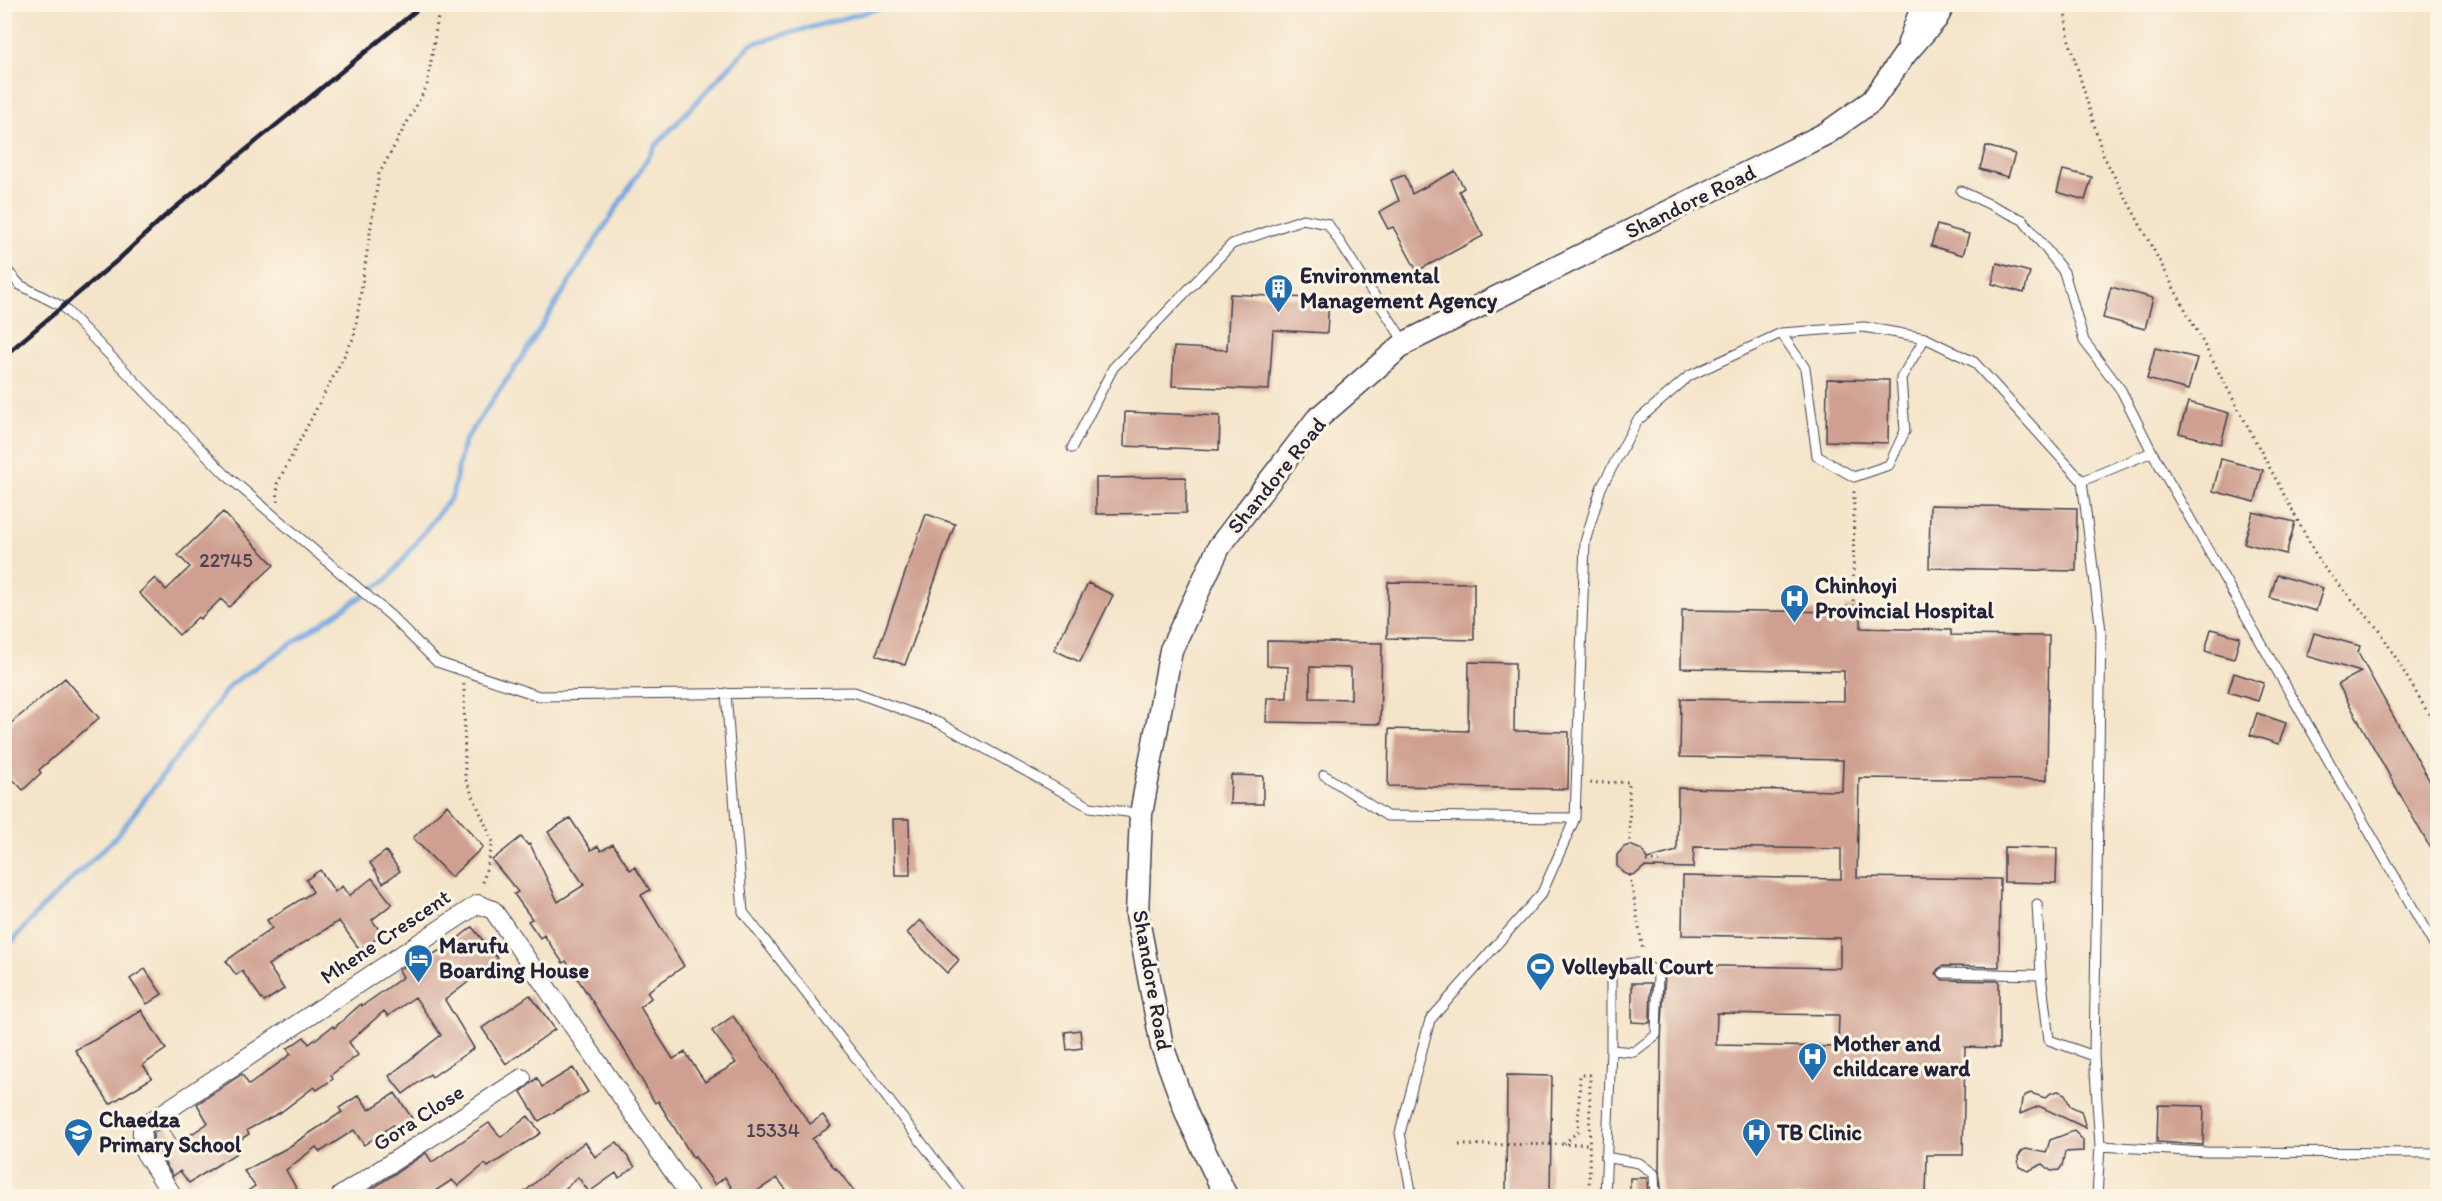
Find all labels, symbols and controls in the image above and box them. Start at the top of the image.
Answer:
street label: Shandore Road [1621,158,1760,245]
place label: Environmental Management Agency [1300,262,1498,314]
building icon: Environmental Management Agency [1263,272,1295,314]
street label: Shandore Road [1221,412,1332,539]
house number: 22745 [199,548,253,572]
place label: Chinhoyi Provincial Hospital [1815,572,1995,624]
hospital icon: Chinhoyi Provincial Hospital [1778,582,1810,624]
street label: Mhene Crescent [315,883,456,990]
street label: Shandore Road [1127,908,1178,1052]
place label: Marufu Boarding House [439,932,589,984]
hotel icon: Marufu Boarding House [402,942,434,984]
sports icon: Volleyball Court [1525,950,1557,992]
place label: Volleyball Court [1562,953,1714,980]
place label: Mother and childcare ward [1833,1030,1971,1082]
hospital icon: Mother and childcare ward [1796,1040,1828,1082]
street label: Gora Close [368,1078,469,1157]
place label: Chaedza Primary School [99,1106,242,1158]
school or university icon: Chaedza Primary School [62,1116,94,1158]
hospital icon: TB Clinic [1740,1116,1772,1158]
house number: 15334 [746,1118,800,1142]
place label: TB Clinic [1776,1119,1863,1146]

